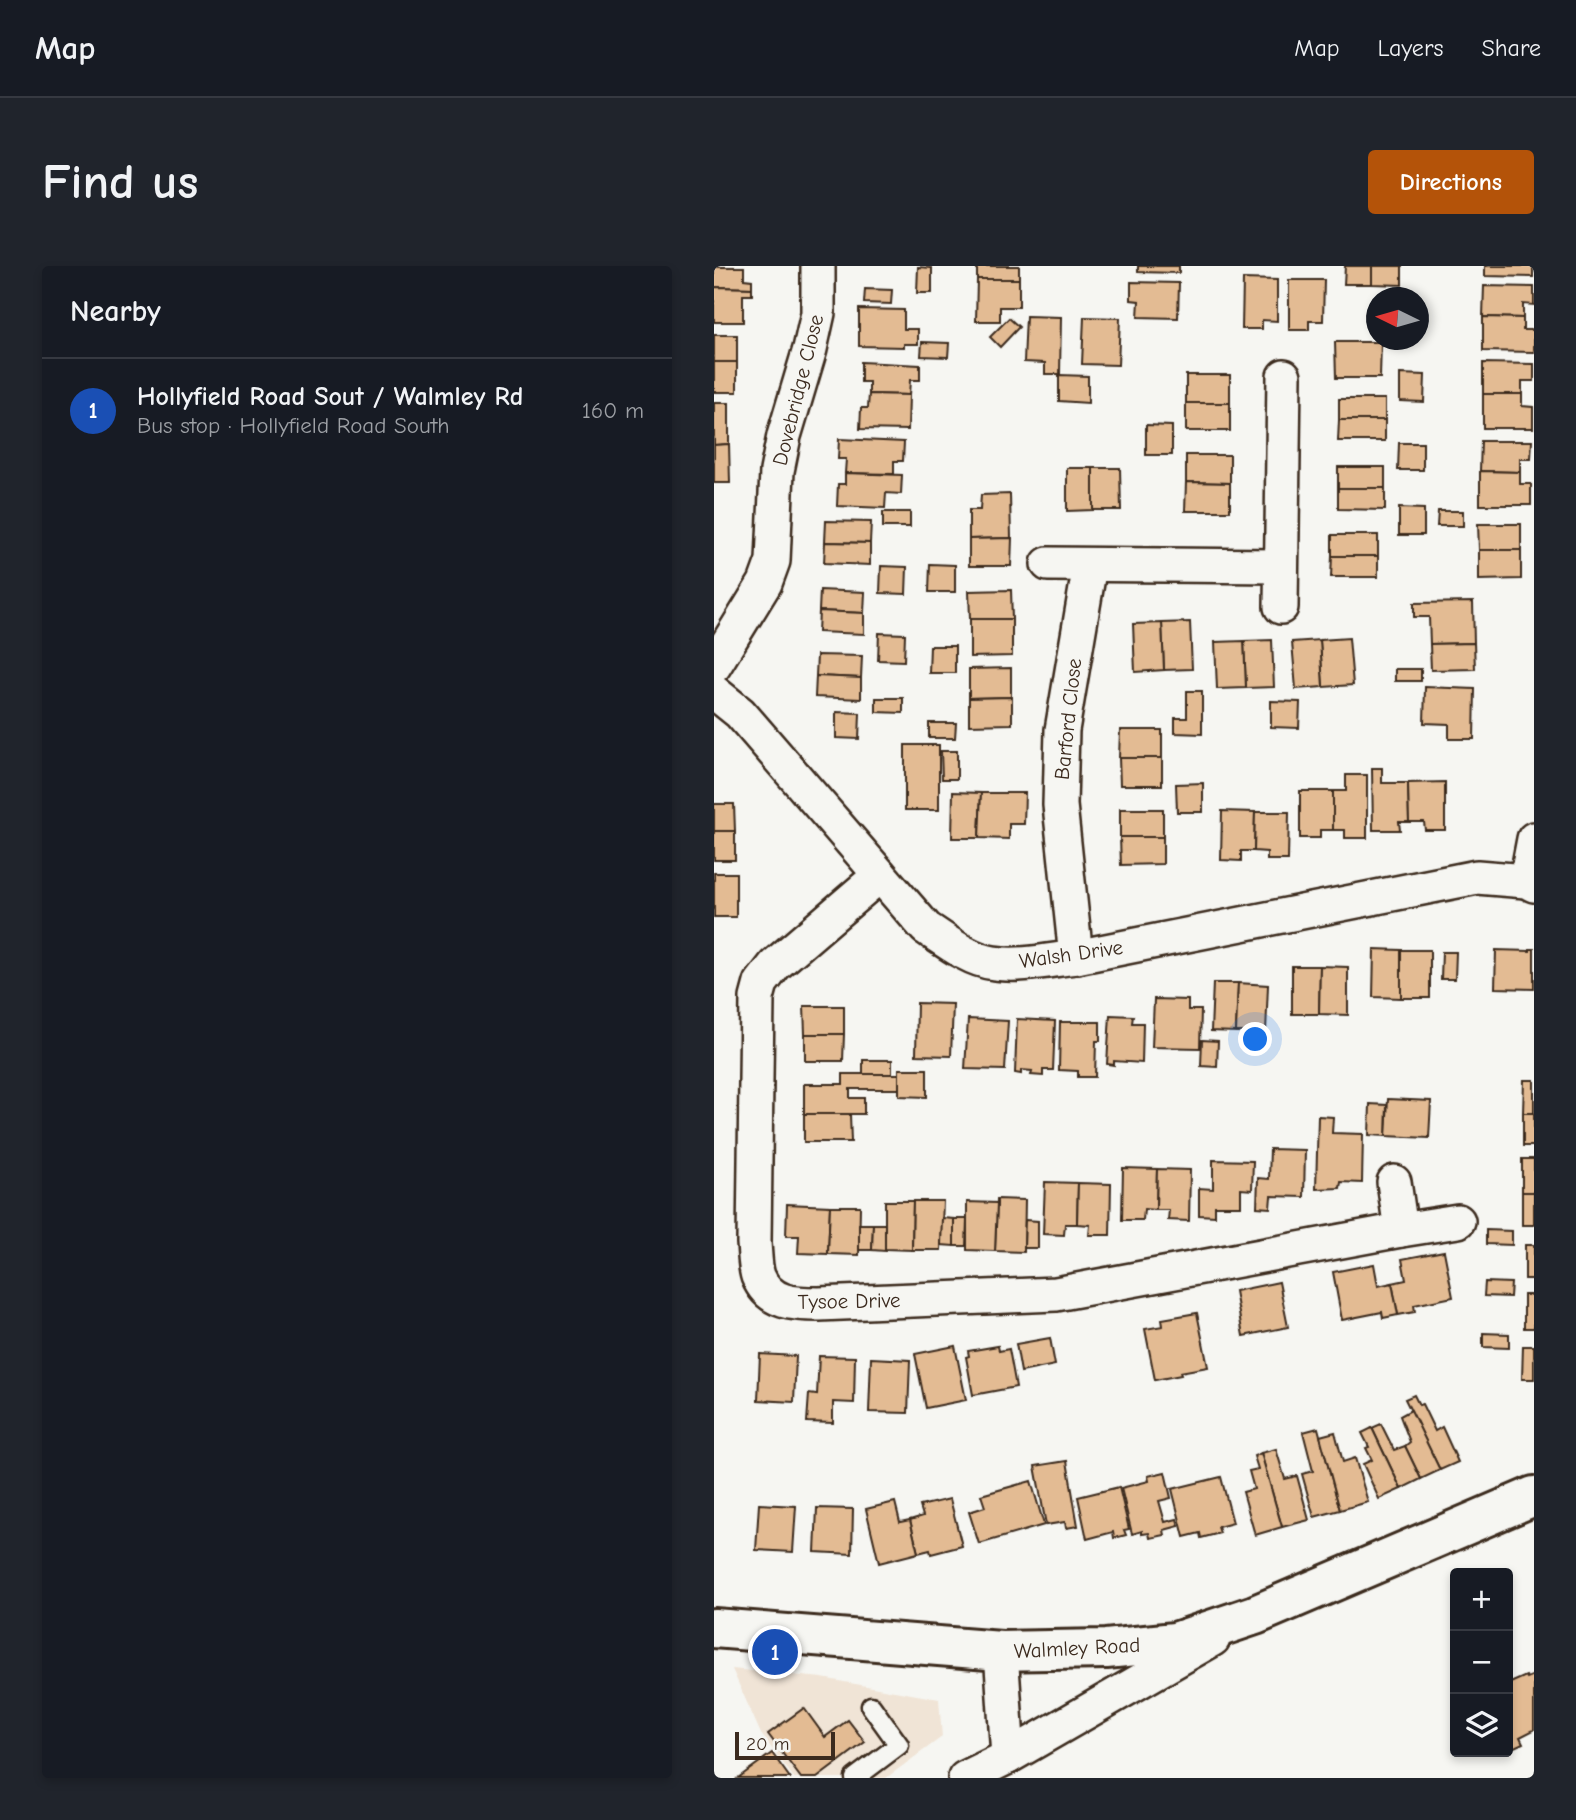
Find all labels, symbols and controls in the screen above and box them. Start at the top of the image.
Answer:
text: Map [35,29,96,67]
text: Map [1294,34,1340,62]
text: Layers [1378,34,1443,62]
text: Share [1481,34,1541,62]
button: Directions [1368,150,1534,214]
text: Find us [42,154,198,210]
north arrow [1366,287,1429,350]
text: Nearby [70,294,161,329]
street label: Dovebridge Close [768,312,828,468]
text: Hollyfield Road Sout / Walmley Rd [137,382,523,412]
text: 1 [88,397,98,424]
text: 160 m [582,397,644,424]
text: Bus stop · Hollyfield Road South [137,412,450,439]
street label: Barford Close [1050,657,1086,781]
street label: Walsh Drive [1018,935,1124,973]
your location [1238,1022,1272,1056]
street label: Tysoe Drive [797,1288,901,1314]
map controls [1450,1568,1513,1757]
button: + [1450,1568,1513,1631]
pin: 1 [752,1626,798,1678]
button: − [1450,1631,1513,1694]
street label: Walmley Road [1013,1633,1141,1663]
button: layers [1450,1694,1513,1757]
scale bar [735,1729,835,1761]
text: 20 m [746,1733,790,1755]

